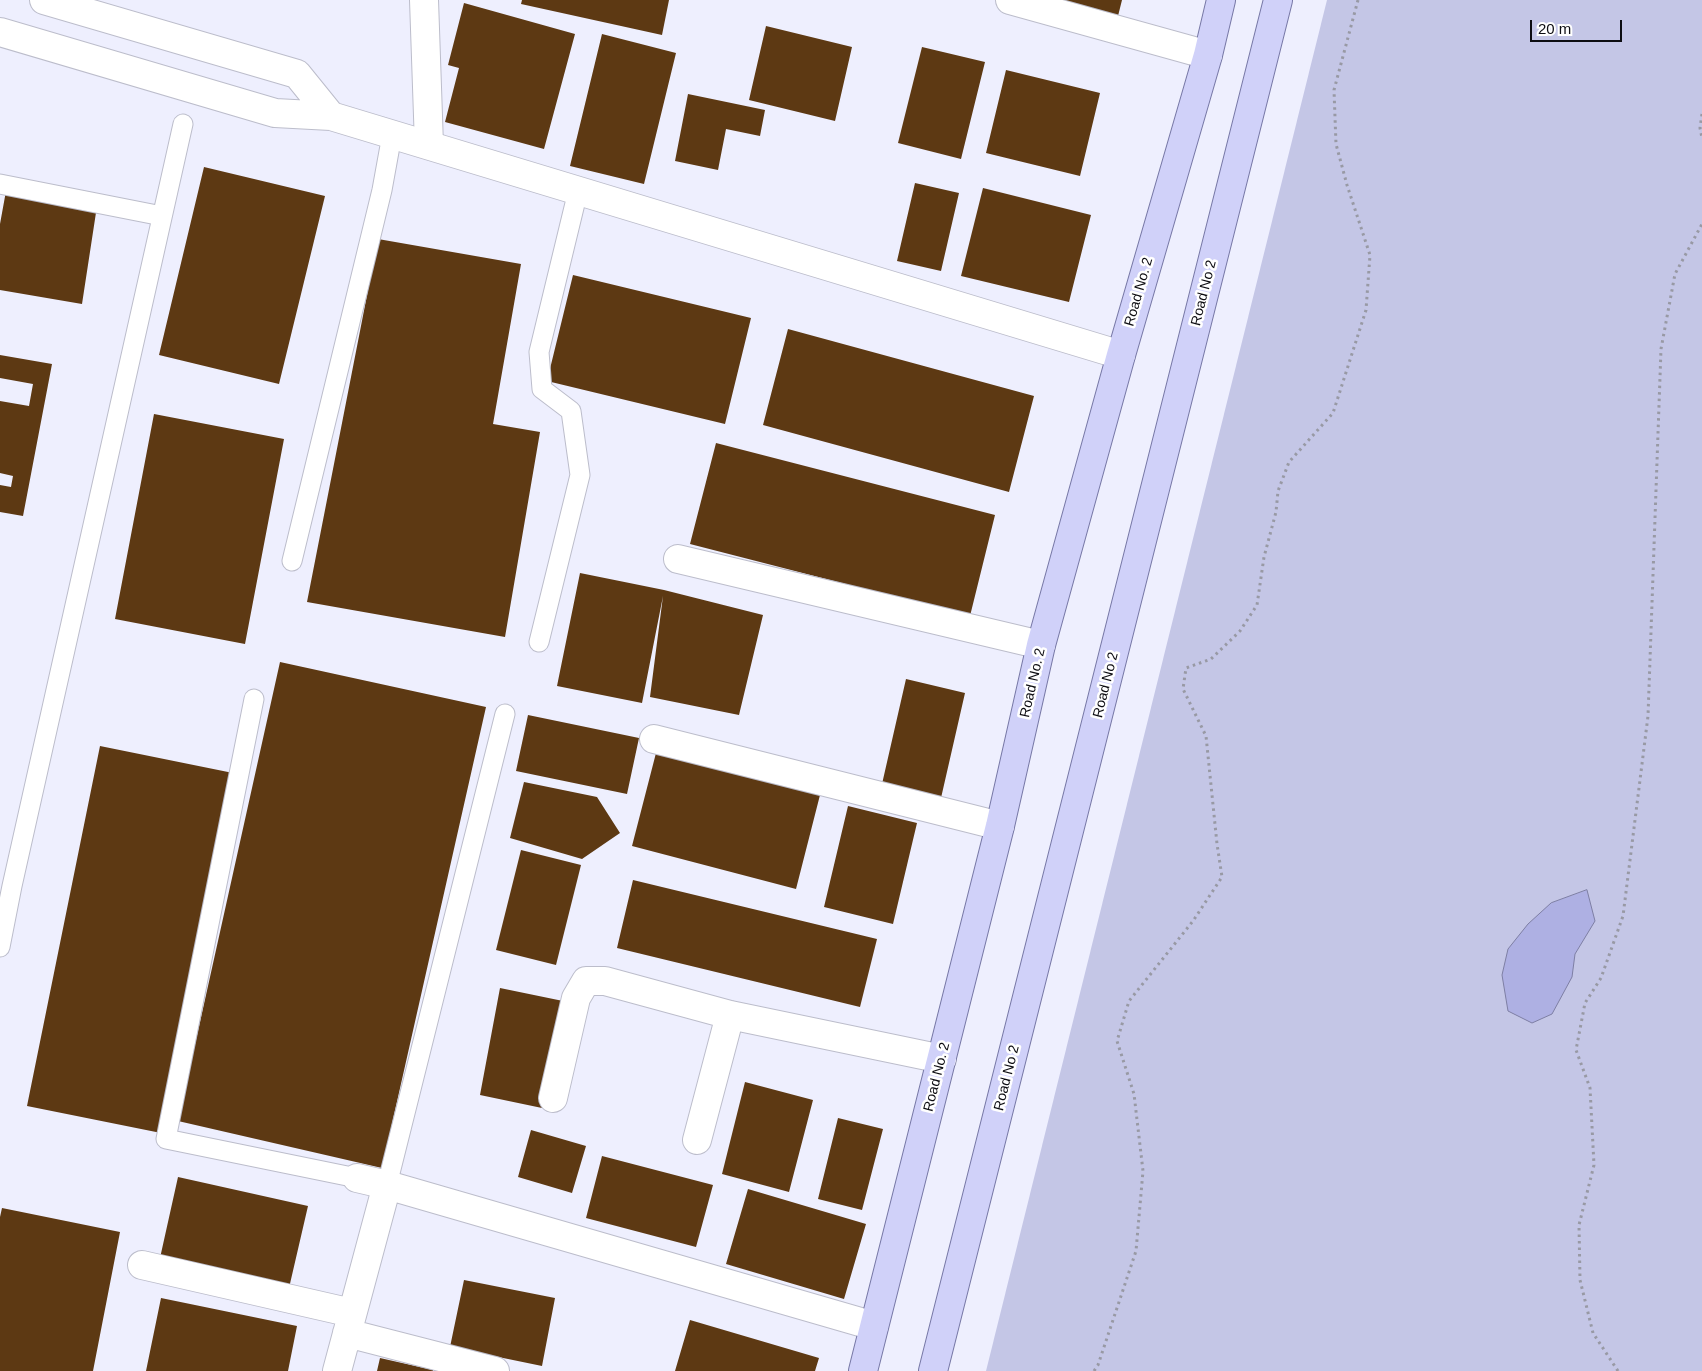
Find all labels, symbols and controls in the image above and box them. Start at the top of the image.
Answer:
scale bar [1532,10,1624,42]
text: 20 m [1538,20,1571,37]
street label: Road No. 2 [1121,256,1157,328]
street label: Road No 2 [1188,258,1220,328]
street label: Road No. 2 [1017,647,1049,719]
street label: Road No 2 [1090,650,1122,720]
street label: Road No. 2 [920,1041,954,1113]
street label: Road No 2 [991,1043,1023,1113]

